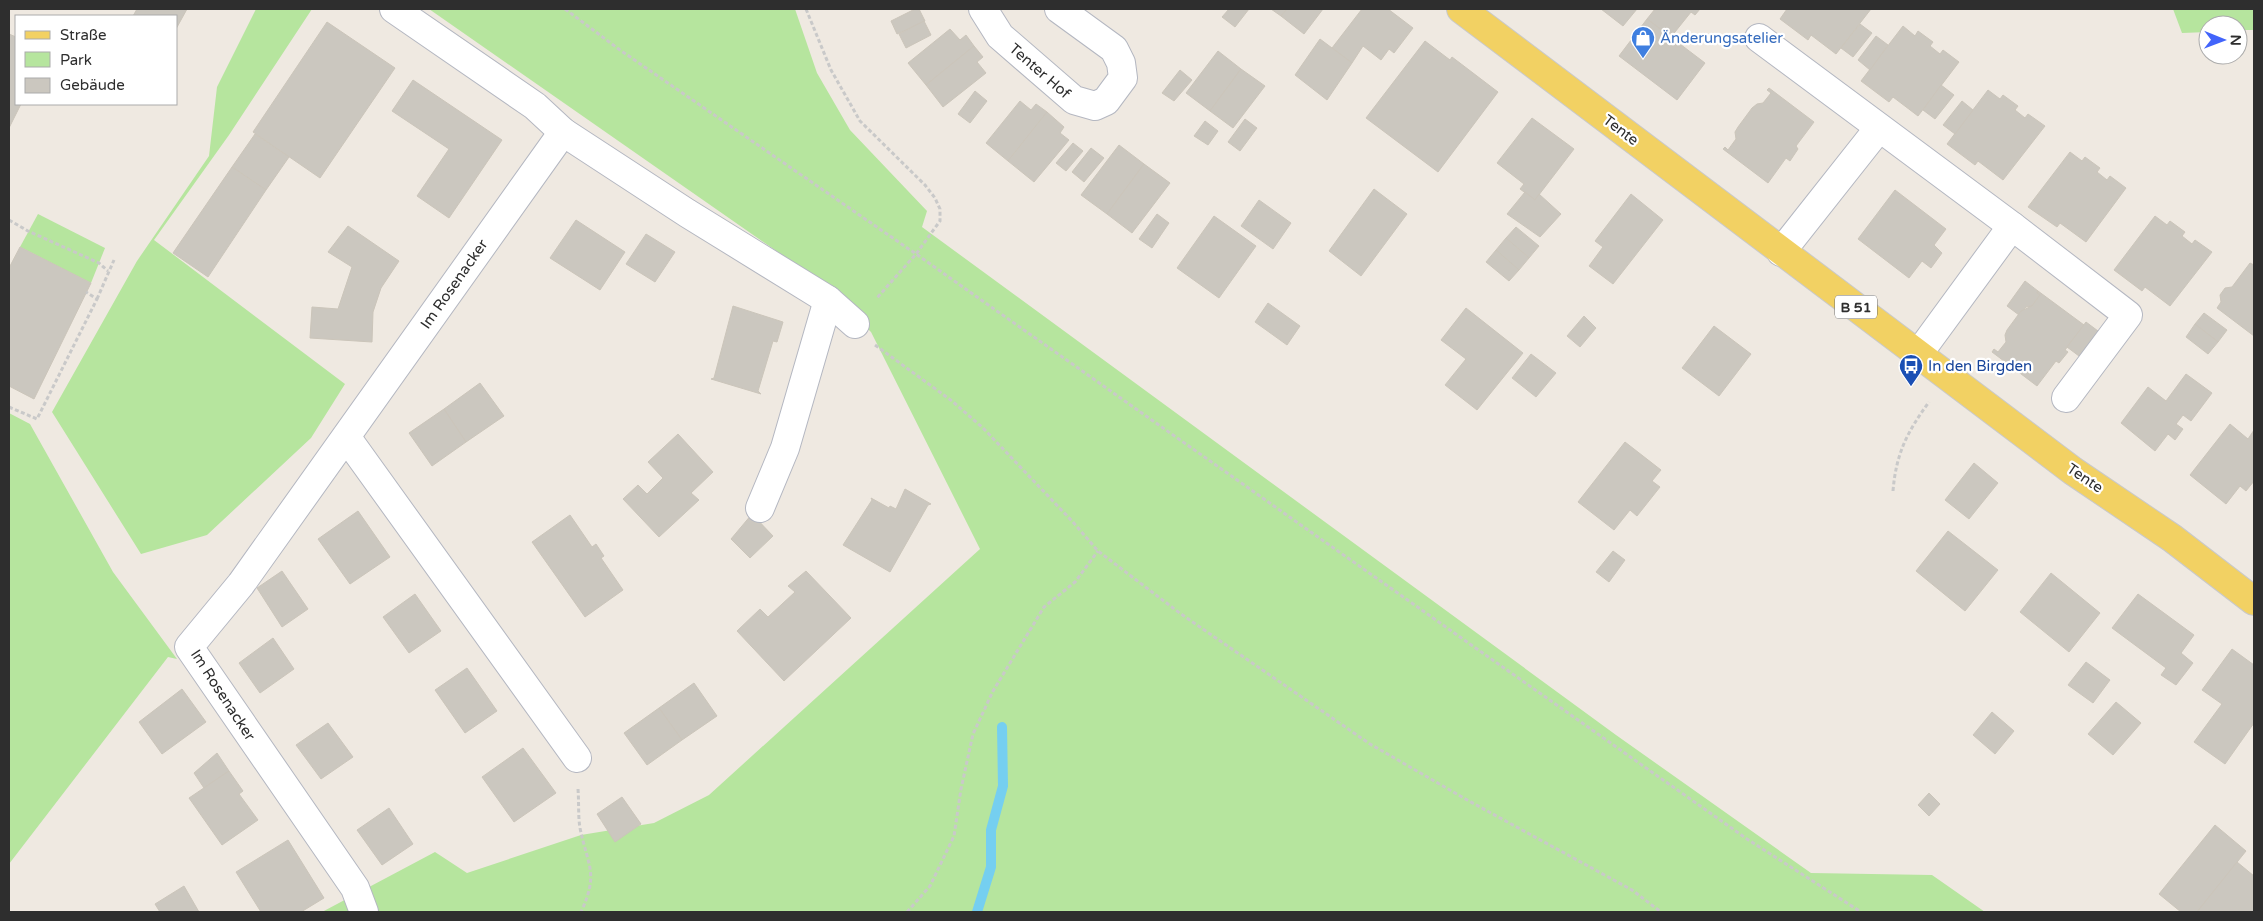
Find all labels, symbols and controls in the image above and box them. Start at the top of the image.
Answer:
legend [15,15,178,105]
north arrow [2198,15,2248,65]
shop icon: Änderungsatelier [1630,25,1656,59]
text: Straße [60,26,106,44]
place label: Änderungsatelier [1660,29,1783,47]
text: N [2227,34,2244,46]
street label: Tenter Hof [1006,40,1075,103]
text: Park [60,51,92,69]
text: Gebäude [60,76,125,94]
street label: Tente [1600,111,1642,149]
street label: Im Rosenacker [416,236,492,332]
road number: B 51 [1835,296,1877,318]
bus stop icon: In den Birgden [1898,353,1924,387]
place label: In den Birgden [1928,357,2032,375]
street label: Tente [2063,459,2107,497]
street label: Im Rosenacker [187,646,259,744]

